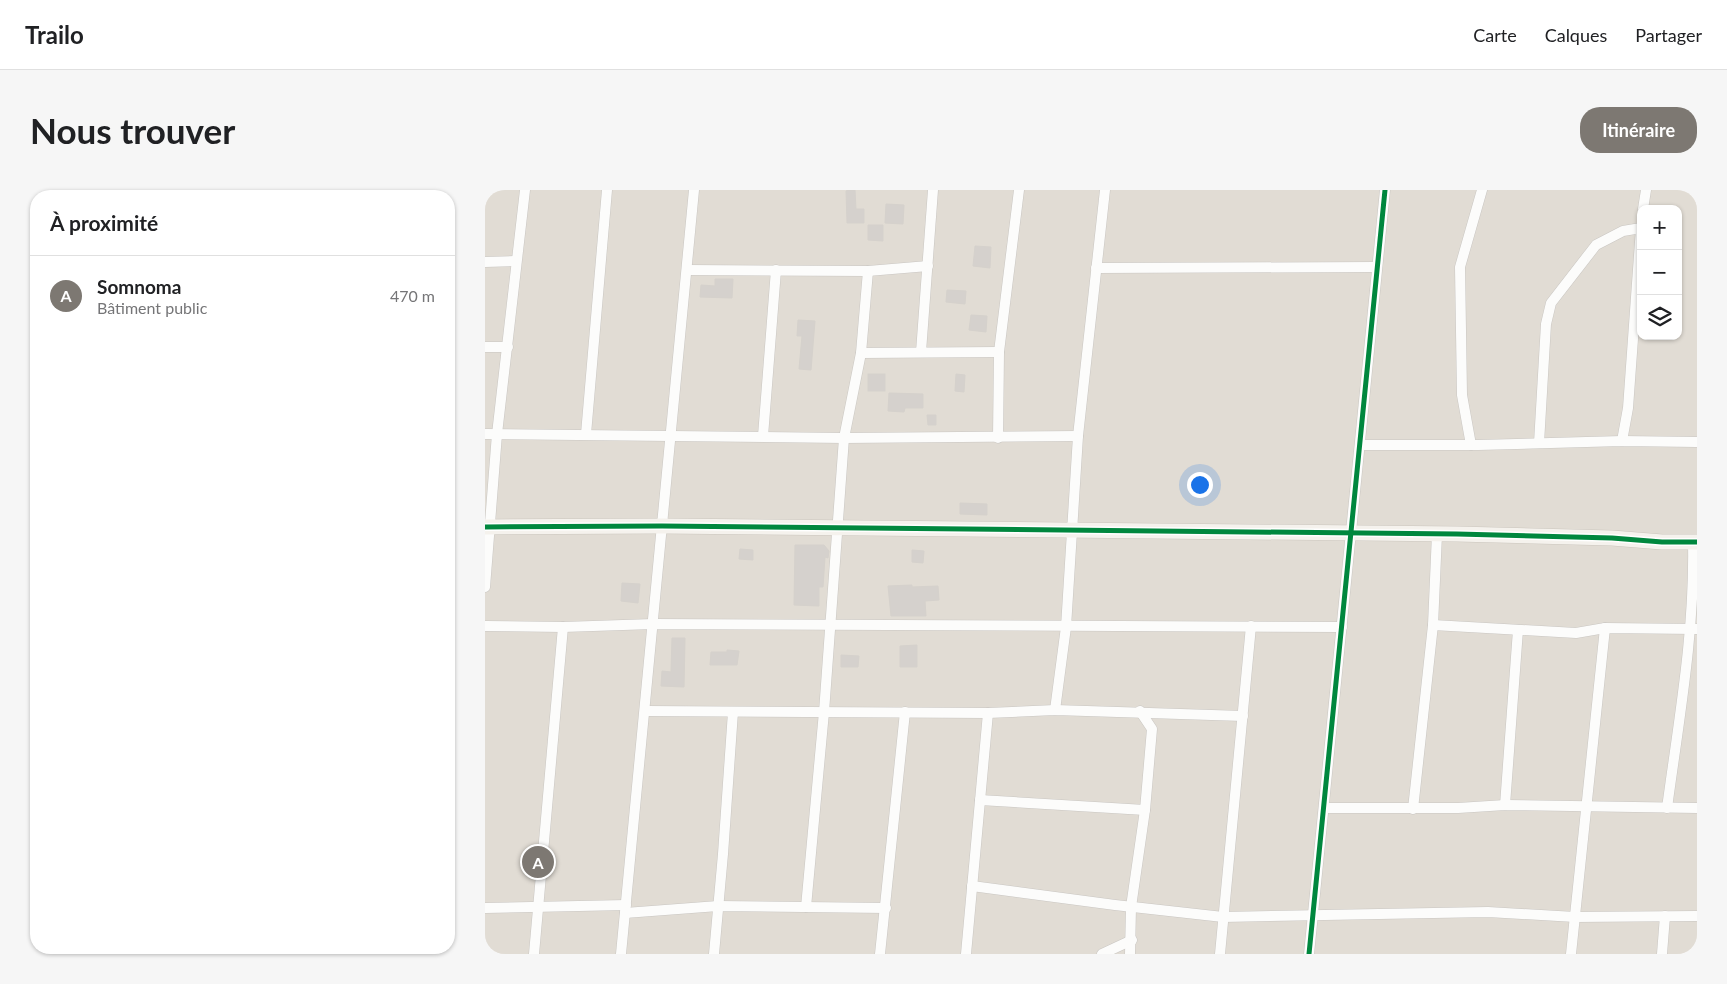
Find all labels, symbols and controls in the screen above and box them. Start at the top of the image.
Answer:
text: Trailo [25,20,84,49]
text: Carte [1473,24,1517,46]
text: Calques [1545,24,1607,46]
text: Partager [1635,24,1702,46]
button: Itinéraire [1580,107,1697,153]
text: Nous trouver [30,109,235,151]
map controls [1637,205,1682,340]
button: + [1637,205,1682,250]
text: À proximité [50,210,158,235]
button: − [1637,250,1682,295]
text: Somnoma [97,275,181,298]
text: A [60,286,72,305]
text: 470 m [390,286,435,305]
button: layers [1637,295,1682,340]
text: Bâtiment public [97,298,207,317]
your location [1187,472,1213,498]
pin: A [522,843,554,881]

